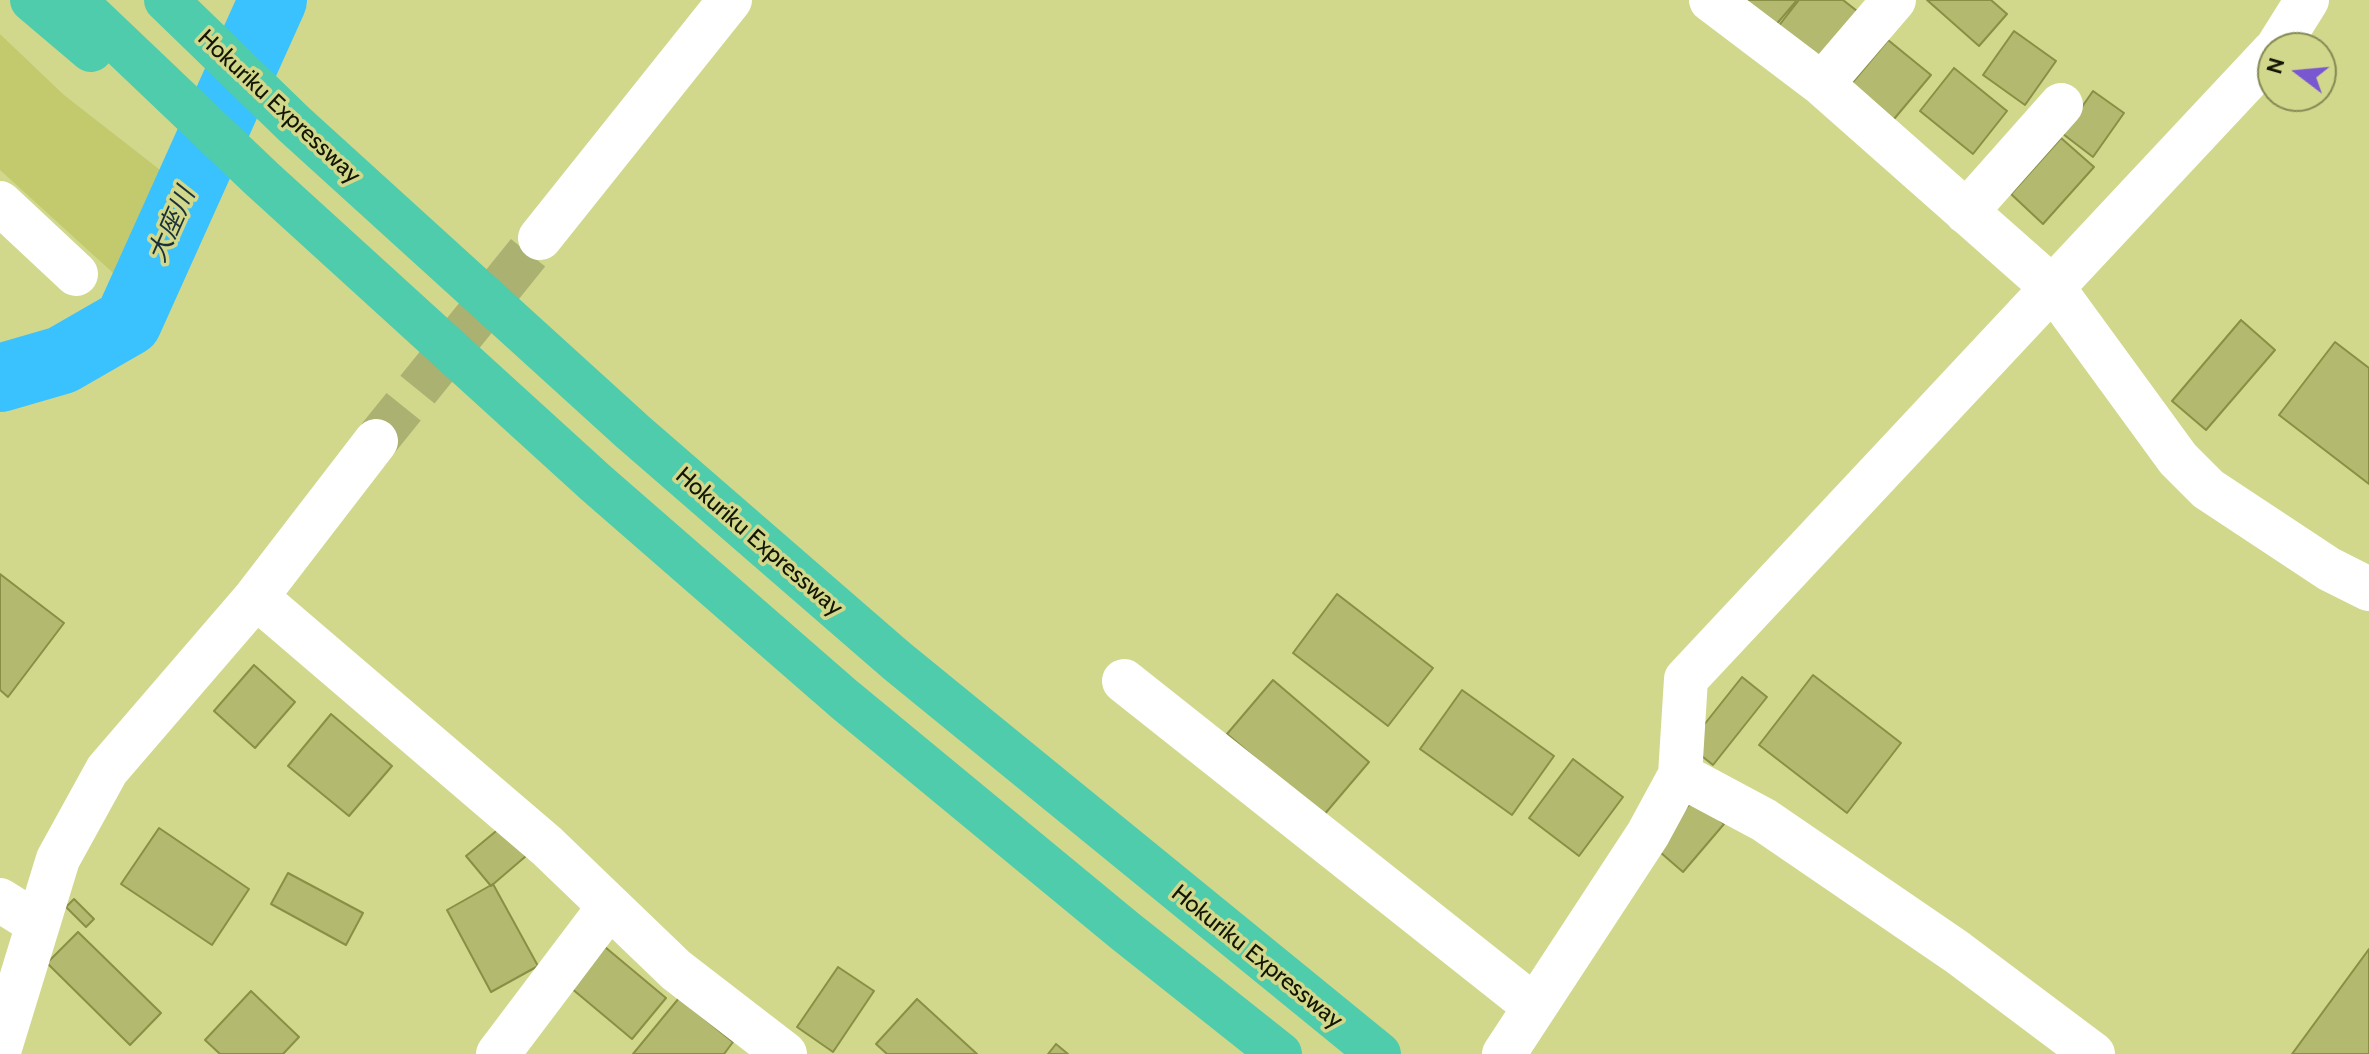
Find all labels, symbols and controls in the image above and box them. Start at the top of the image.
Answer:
street label: Hokuriku Expressway [191,24,367,190]
north arrow [2257,32,2337,112]
text: N [2260,55,2290,77]
water label: 大座川 [142,183,202,267]
street label: Hokuriku Expressway [669,461,849,623]
street label: Hokuriku Expressway [1165,879,1349,1035]

